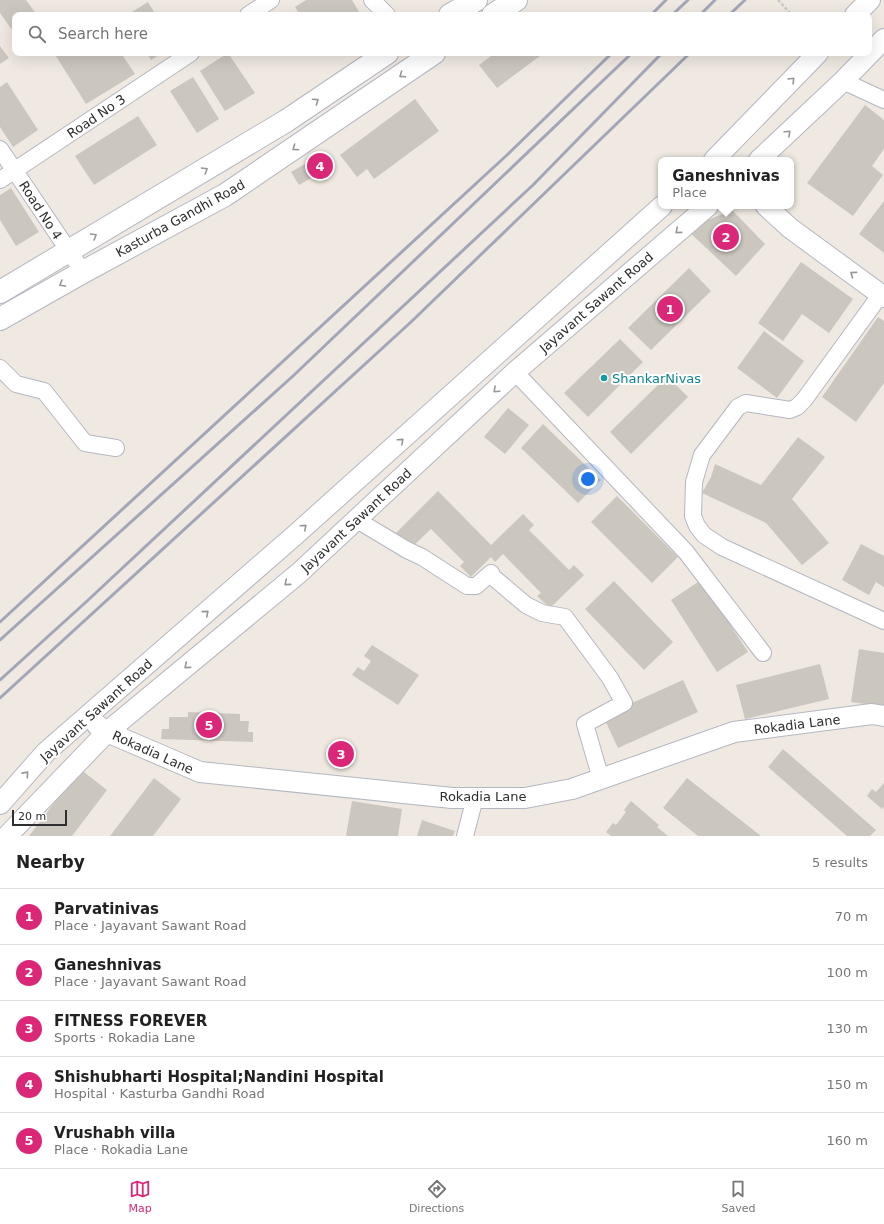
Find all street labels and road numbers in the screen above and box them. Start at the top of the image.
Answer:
street label: Road No 3 [64,92,128,141]
street label: Kasturba Gandhi Road [113,177,247,260]
street label: Road No 4 [16,178,65,242]
street label: Jayavant Sawant Road [536,249,656,356]
street label: Jayavant Sawant Road [297,465,415,576]
street label: Jayavant Sawant Road [37,656,155,765]
street label: Rokadia Lane [753,712,841,737]
street label: Rokadia Lane [110,728,196,777]
street label: Rokadia Lane [439,789,527,804]

